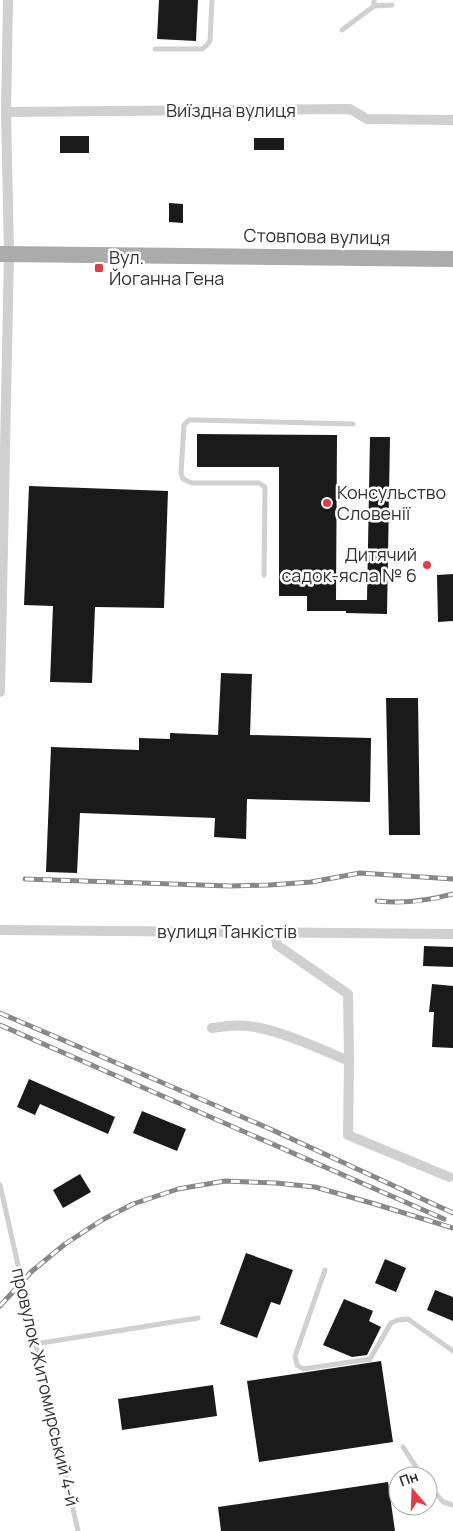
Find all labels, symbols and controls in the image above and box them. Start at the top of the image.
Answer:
street label: Виїздна вулиця [166,98,296,122]
street label: Стовпова вулиця [243,223,391,249]
place label: Вул. Йоганна Гена [109,245,224,290]
marker: Вул. Йоганна Гена [93,262,105,274]
place label: Консульство Словенії [337,480,446,525]
marker: Консульство Словенії [321,497,333,509]
place label: Дитячий садок-ясла № 6 [281,542,417,587]
marker: Дитячий садок-ясла № 6 [421,559,433,571]
street label: вулиця Танкістів [157,919,297,943]
street label: провулок Житомирський 4-й [7,1265,85,1508]
north arrow [388,1466,438,1516]
text: Пн [397,1466,421,1490]

